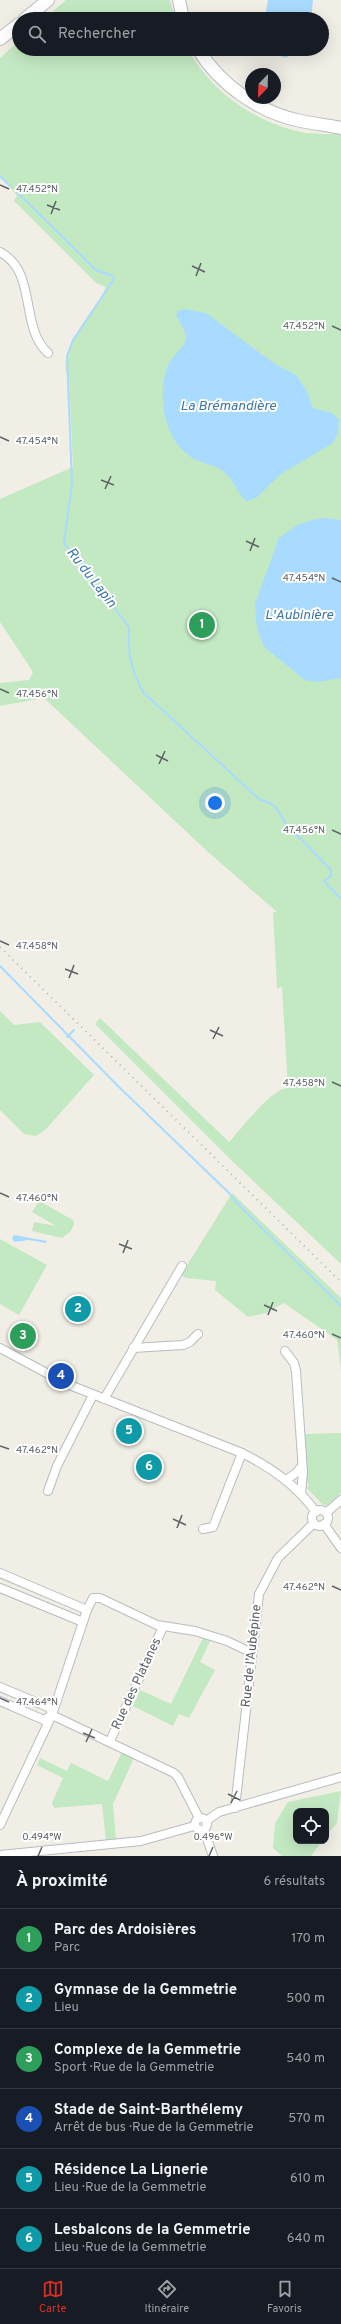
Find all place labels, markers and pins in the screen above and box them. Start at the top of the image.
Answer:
pin: 1 [189,610,215,640]
pin: 2 [65,1294,91,1324]
pin: 3 [10,1321,36,1351]
pin: 4 [48,1361,74,1391]
pin: 5 [116,1416,142,1446]
pin: 6 [136,1452,162,1482]

